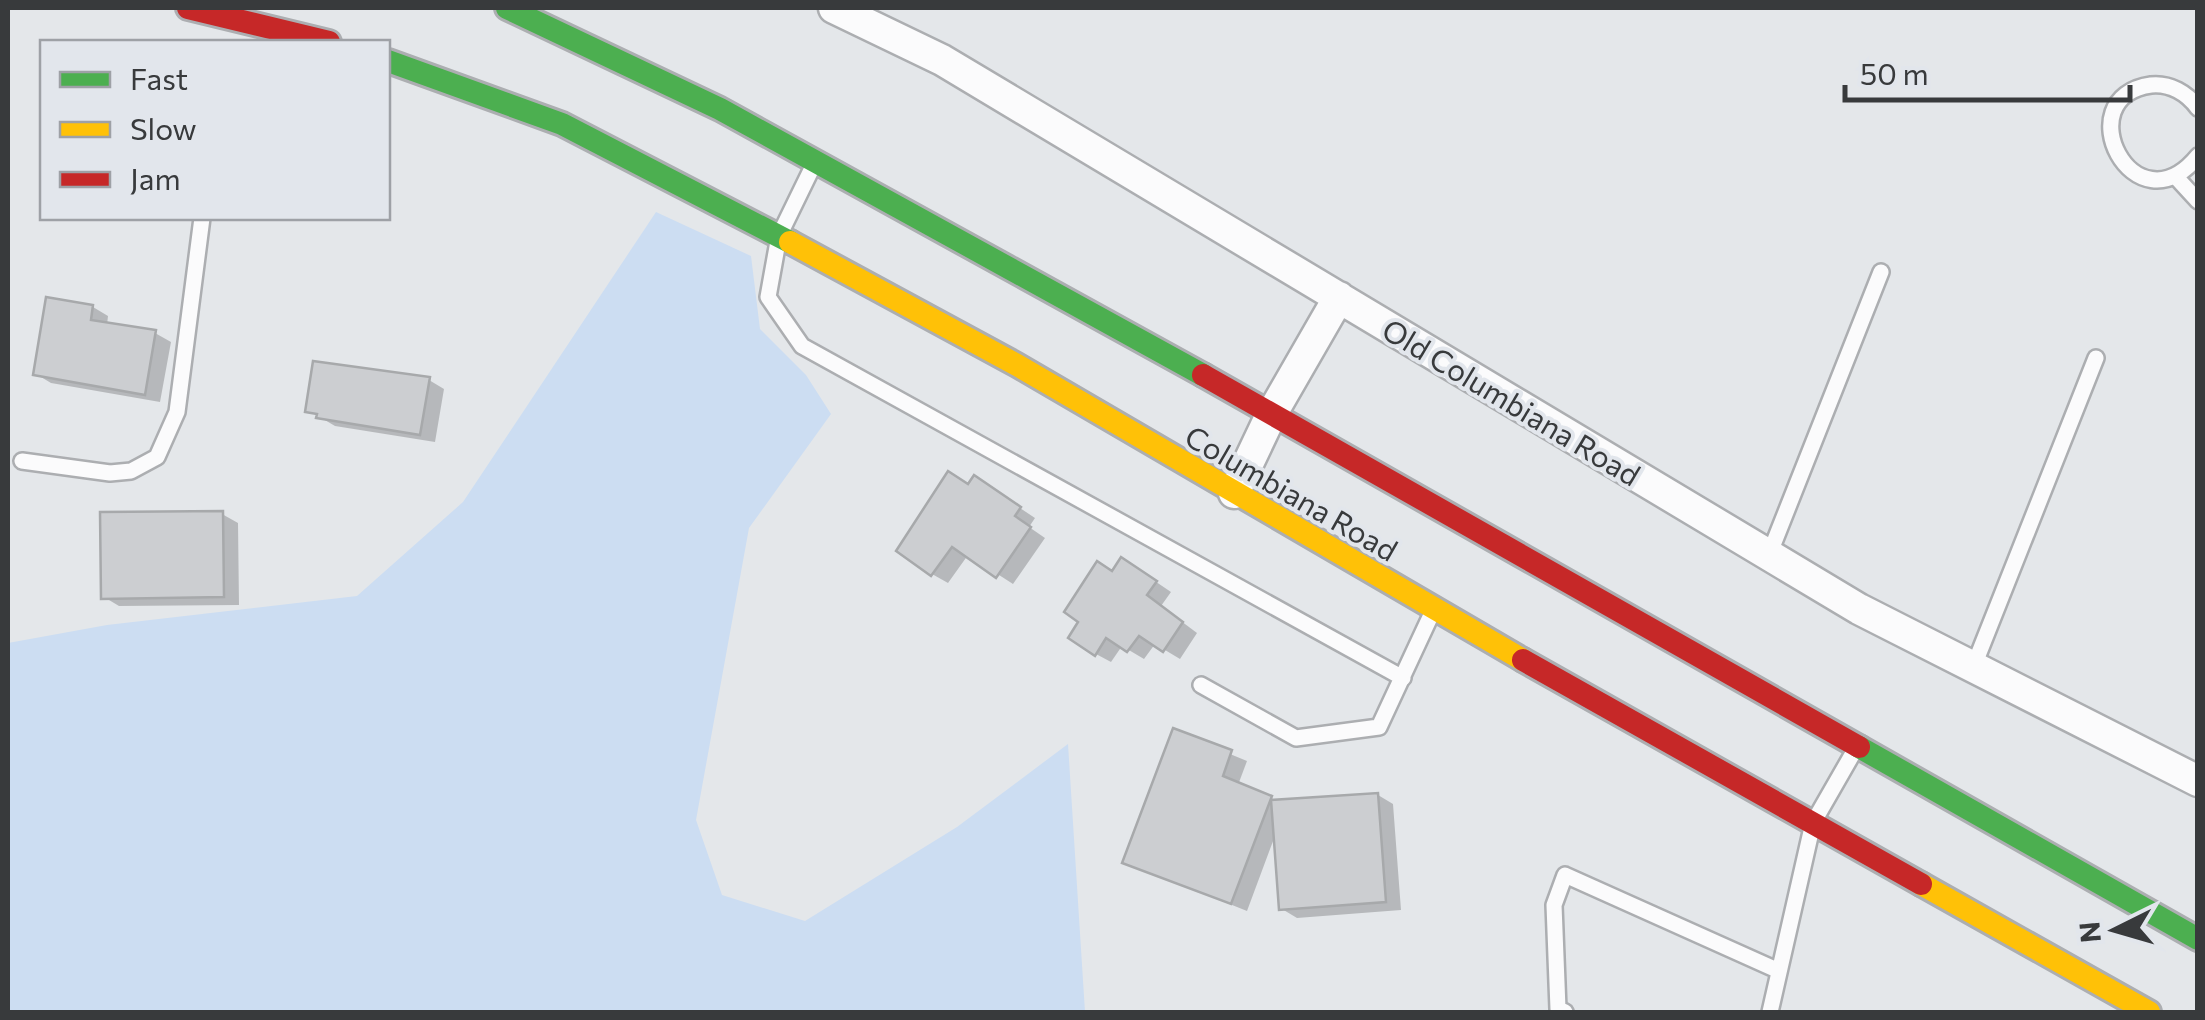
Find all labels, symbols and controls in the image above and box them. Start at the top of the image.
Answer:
legend [40,40,390,220]
scale bar [1845,40,2130,102]
text: 50 m [1860,54,1929,91]
text: Fast [130,59,188,96]
text: Slow [130,109,197,146]
text: Jam [130,159,181,196]
street label: Old Columbiana Road [1376,309,1648,493]
street label: Columbiana Road [1179,416,1405,568]
north arrow [2065,880,2165,980]
text: N [2071,920,2107,944]

